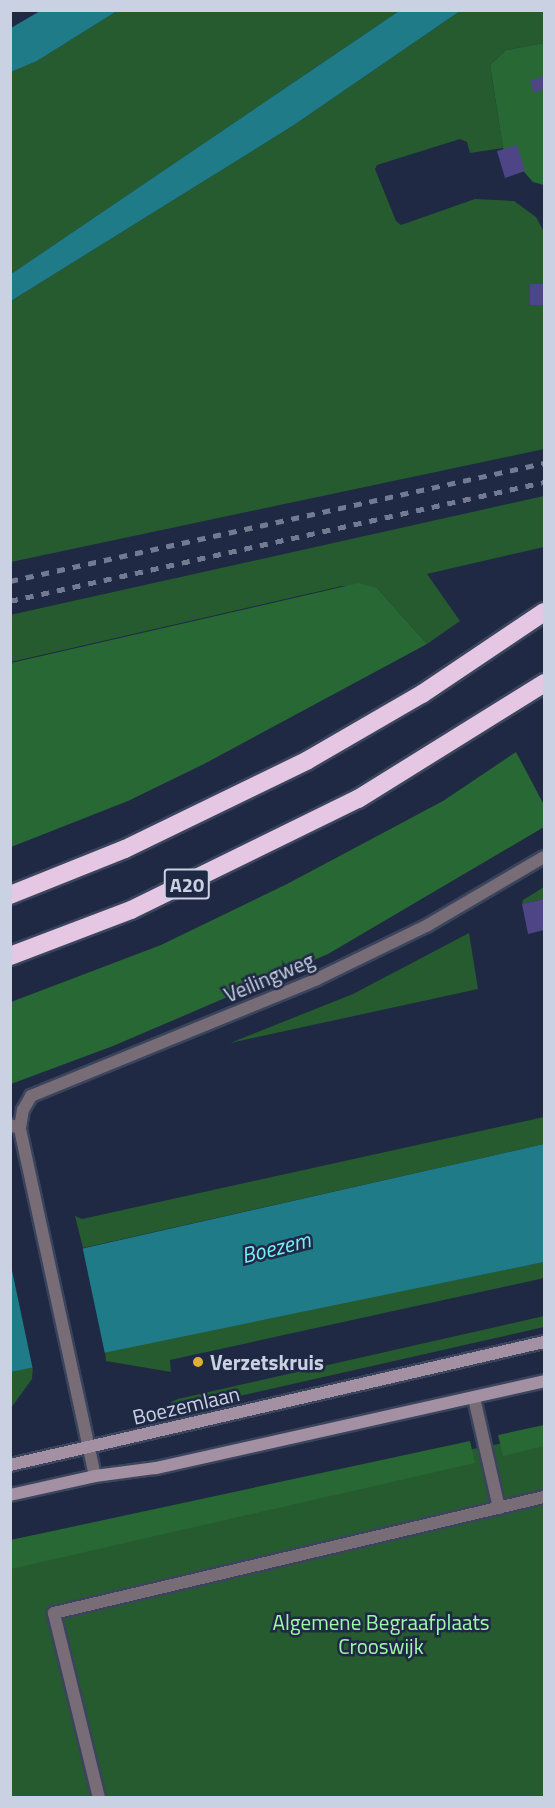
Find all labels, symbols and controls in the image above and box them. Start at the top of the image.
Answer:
road number: A20 [163,867,211,901]
street label: Veilingweg [220,947,318,1007]
water label: Boezem [239,1227,313,1269]
place label: Verzetskruis [210,1349,324,1375]
marker: Verzetskruis [191,1355,205,1369]
street label: Boezemlaan [130,1380,242,1430]
park label: Algemene Begraafplaats Crooswijk [272,1609,490,1659]

